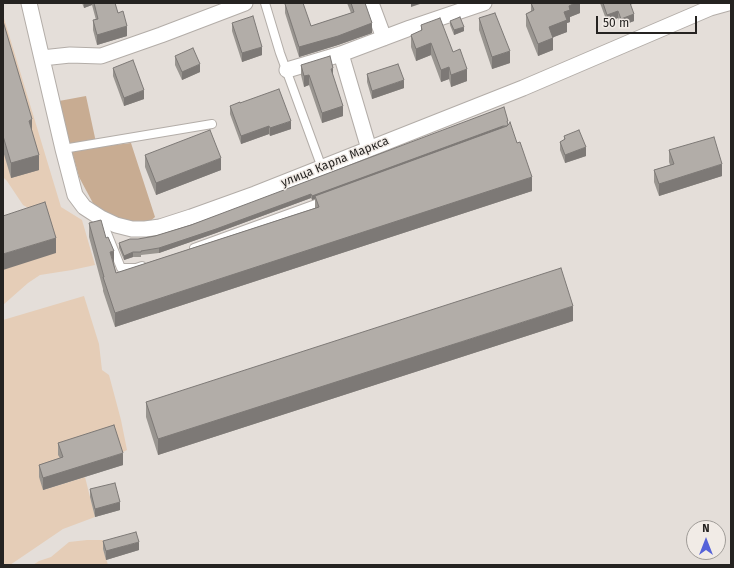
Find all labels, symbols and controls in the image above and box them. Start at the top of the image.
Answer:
scale bar [598,8,699,34]
text: 50 m [603,16,629,30]
street label: улица Карла Маркса [279,134,391,190]
north arrow [686,520,726,560]
text: N [702,522,710,535]

